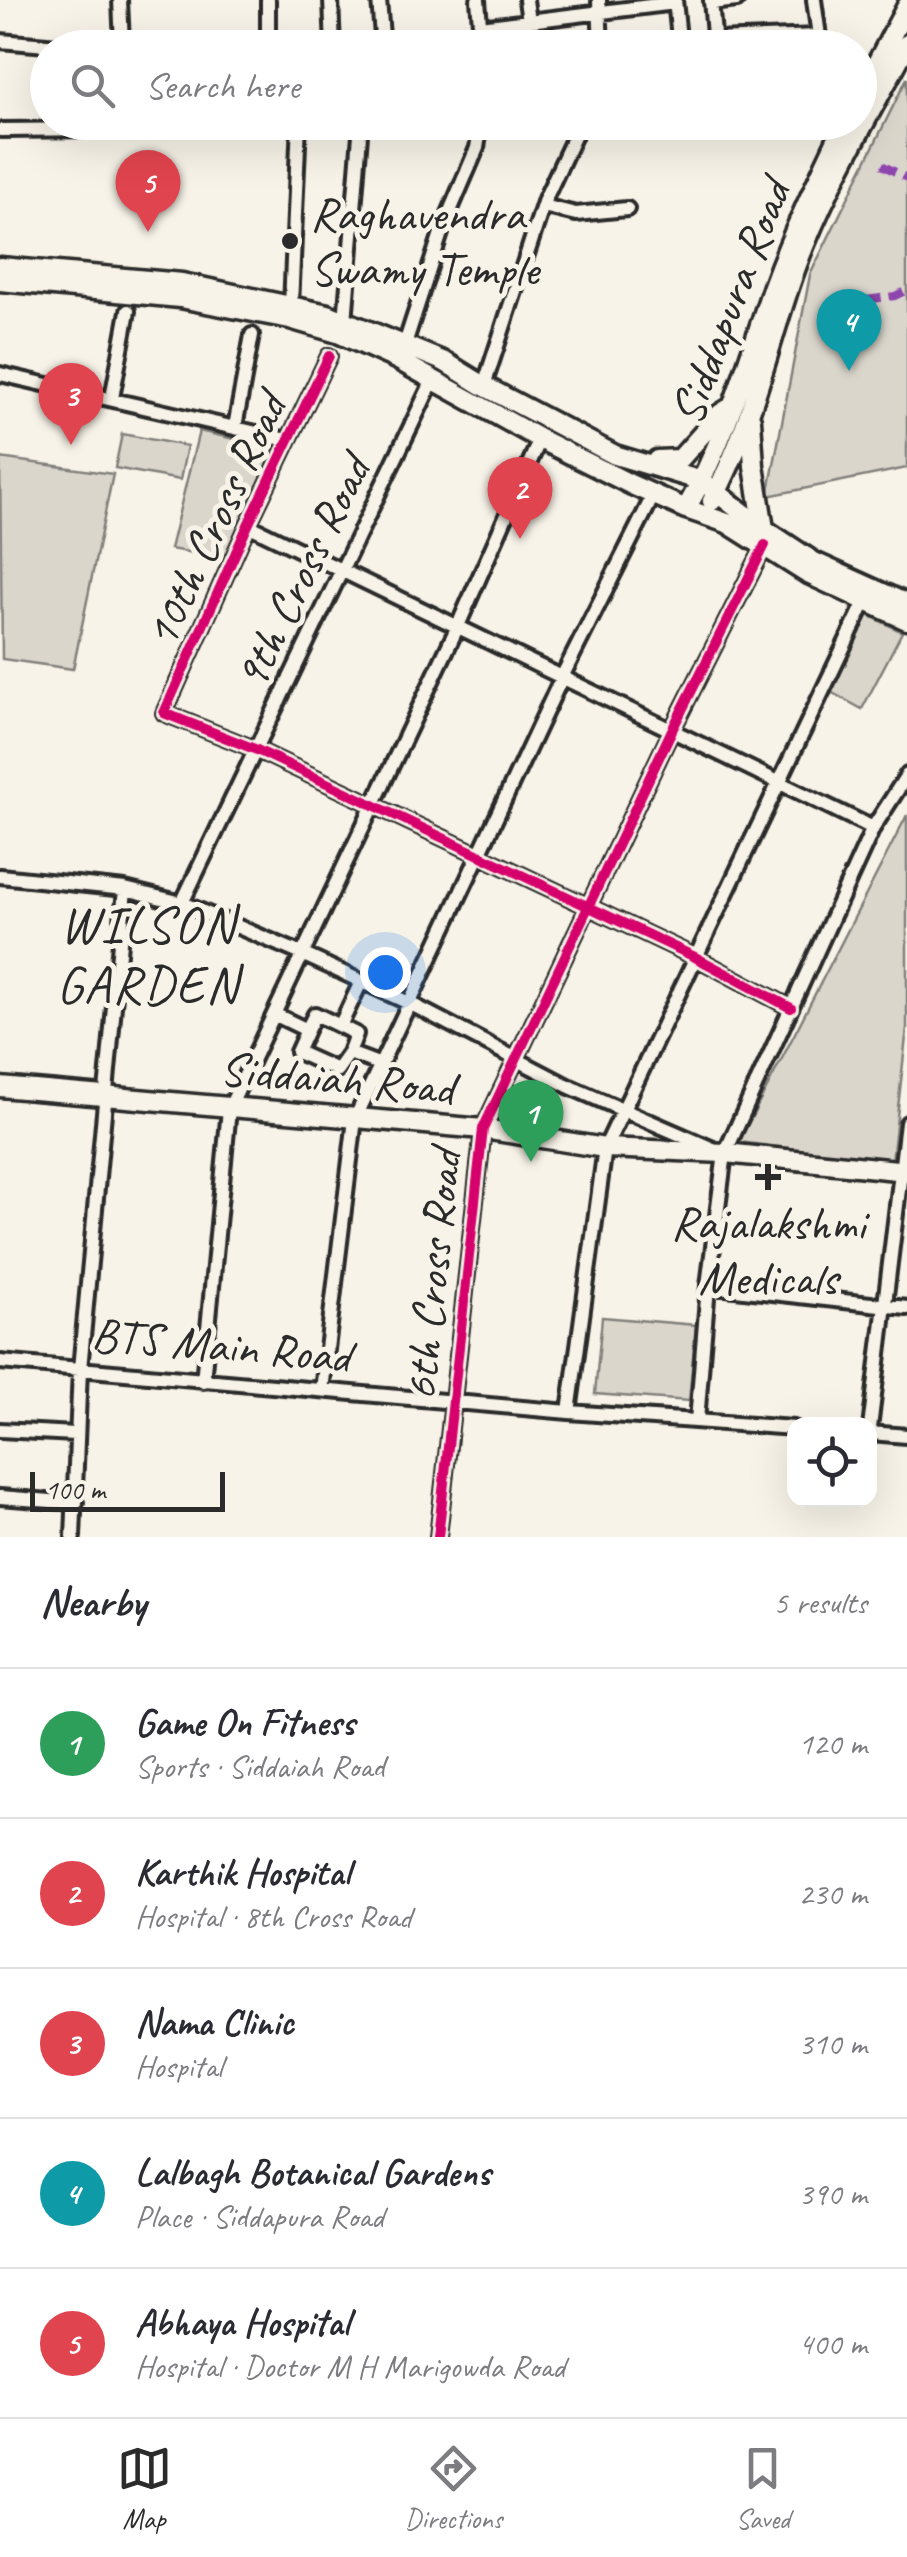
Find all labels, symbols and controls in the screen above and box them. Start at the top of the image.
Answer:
search box [30,30,877,140]
icon: search [65,58,120,113]
text: Search here [145,62,300,109]
pin: 5 [116,150,180,232]
street label: Siddapura Road [656,165,806,433]
place label: Raghavendra Swamy Temple [310,184,542,299]
marker: Raghavendra Swamy Temple [279,230,301,252]
pin: 4 [816,288,882,371]
pin: 3 [38,362,104,445]
street label: 10th Cross Road [130,378,302,657]
street label: 9th Cross Road [220,441,387,699]
pin: 2 [488,456,552,539]
district label: WILSON GARDEN [56,892,245,1018]
your location [360,947,411,998]
street label: Siddaiah Road [218,1038,463,1119]
pin: 1 [498,1080,564,1162]
street label: 6th Cross Road [389,1141,476,1403]
marker: Rajalakshmi Medicals [757,1166,779,1188]
place label: Rajalakshmi Medicals [671,1193,870,1308]
street label: BTS Main Road [89,1304,360,1387]
map controls [787,1417,877,1507]
button: locate [787,1417,877,1507]
scale bar [30,1467,225,1512]
text: 100 m [45,1472,105,1507]
text: Nearby [40,1576,146,1629]
text: 5 results [773,1582,867,1623]
text: Game On Fitness [135,1699,355,1746]
text: 1 [65,1723,80,1764]
text: 120 m [798,1723,867,1764]
text: Sports · Siddaiah Road [135,1746,385,1787]
text: Karthik Hospital [135,1849,350,1896]
text: 2 [65,1873,80,1914]
text: 230 m [798,1873,867,1914]
text: Hospital · 8th Cross Road [135,1896,412,1937]
text: Nama Clinic [135,1999,293,2046]
text: 3 [65,2023,80,2064]
text: 310 m [798,2023,867,2064]
text: Hospital [135,2046,222,2087]
text: Lalbagh Botanical Gardens [135,2149,490,2196]
text: 4 [65,2173,80,2214]
text: 390 m [798,2173,867,2214]
text: Place · Siddapura Road [135,2196,384,2237]
text: Abhaya Hospital [135,2299,349,2346]
text: 5 [66,2323,79,2364]
text: 400 m [798,2323,867,2364]
text: Hospital · Doctor M H Marigowda Road [135,2346,565,2387]
tab: Map [117,2441,172,2536]
tab: Directions [405,2441,502,2536]
tab: Saved [735,2441,790,2536]

